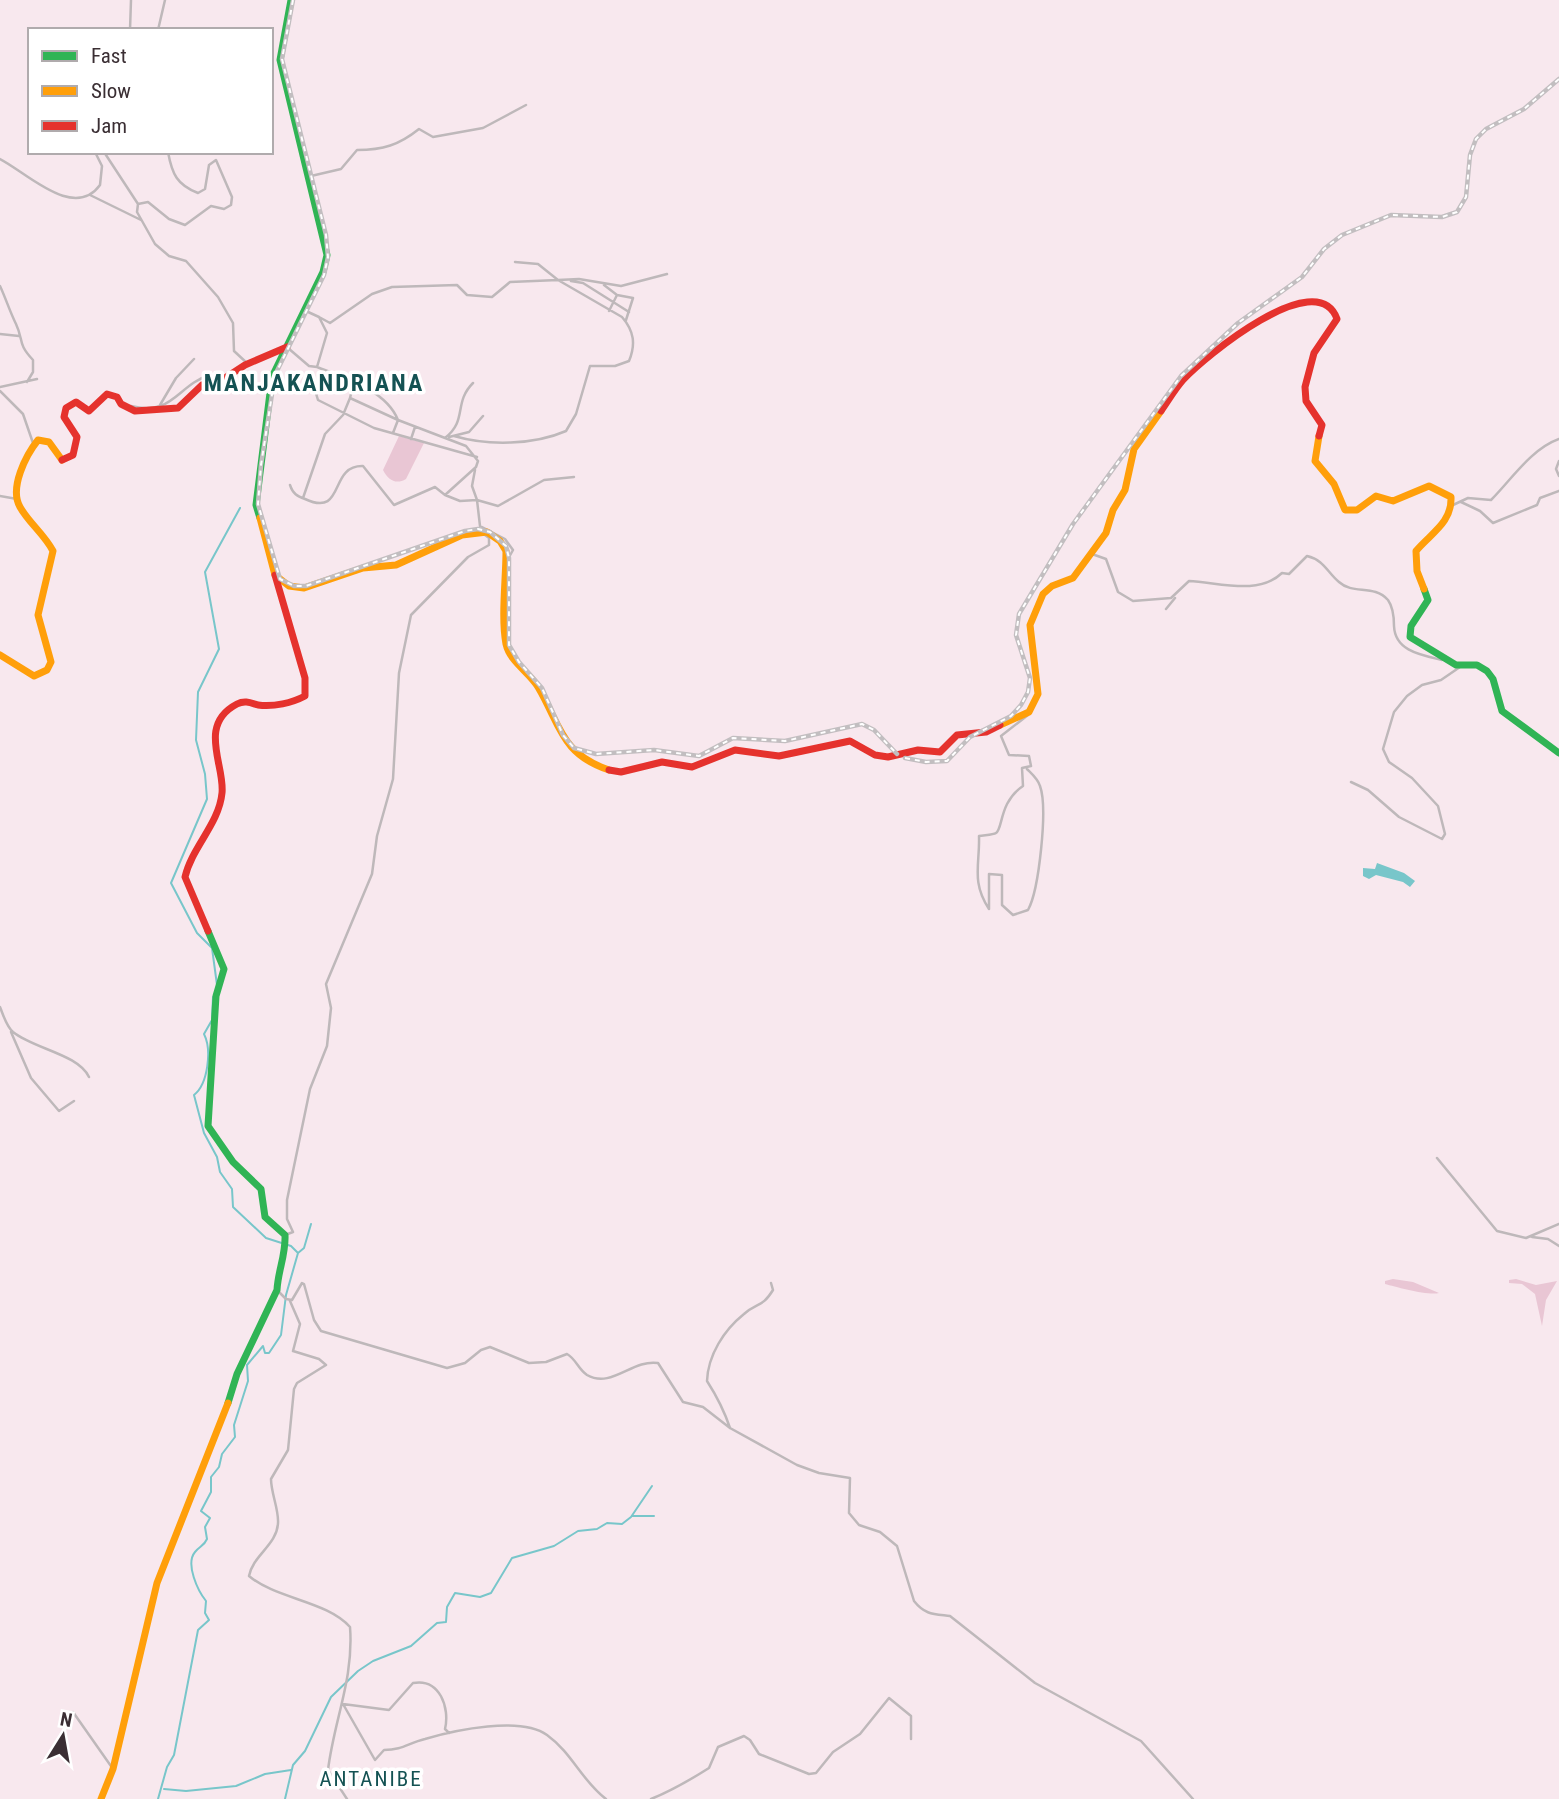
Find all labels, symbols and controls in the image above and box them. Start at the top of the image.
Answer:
legend [28,28,273,154]
text: Fast [91,44,127,68]
text: Slow [91,79,131,103]
text: Jam [91,114,127,138]
district label: MANJAKANDRIANA [204,369,424,397]
north arrow [28,1701,98,1771]
text: N [58,1707,74,1732]
district label: ANTANIBE [319,1767,423,1791]

